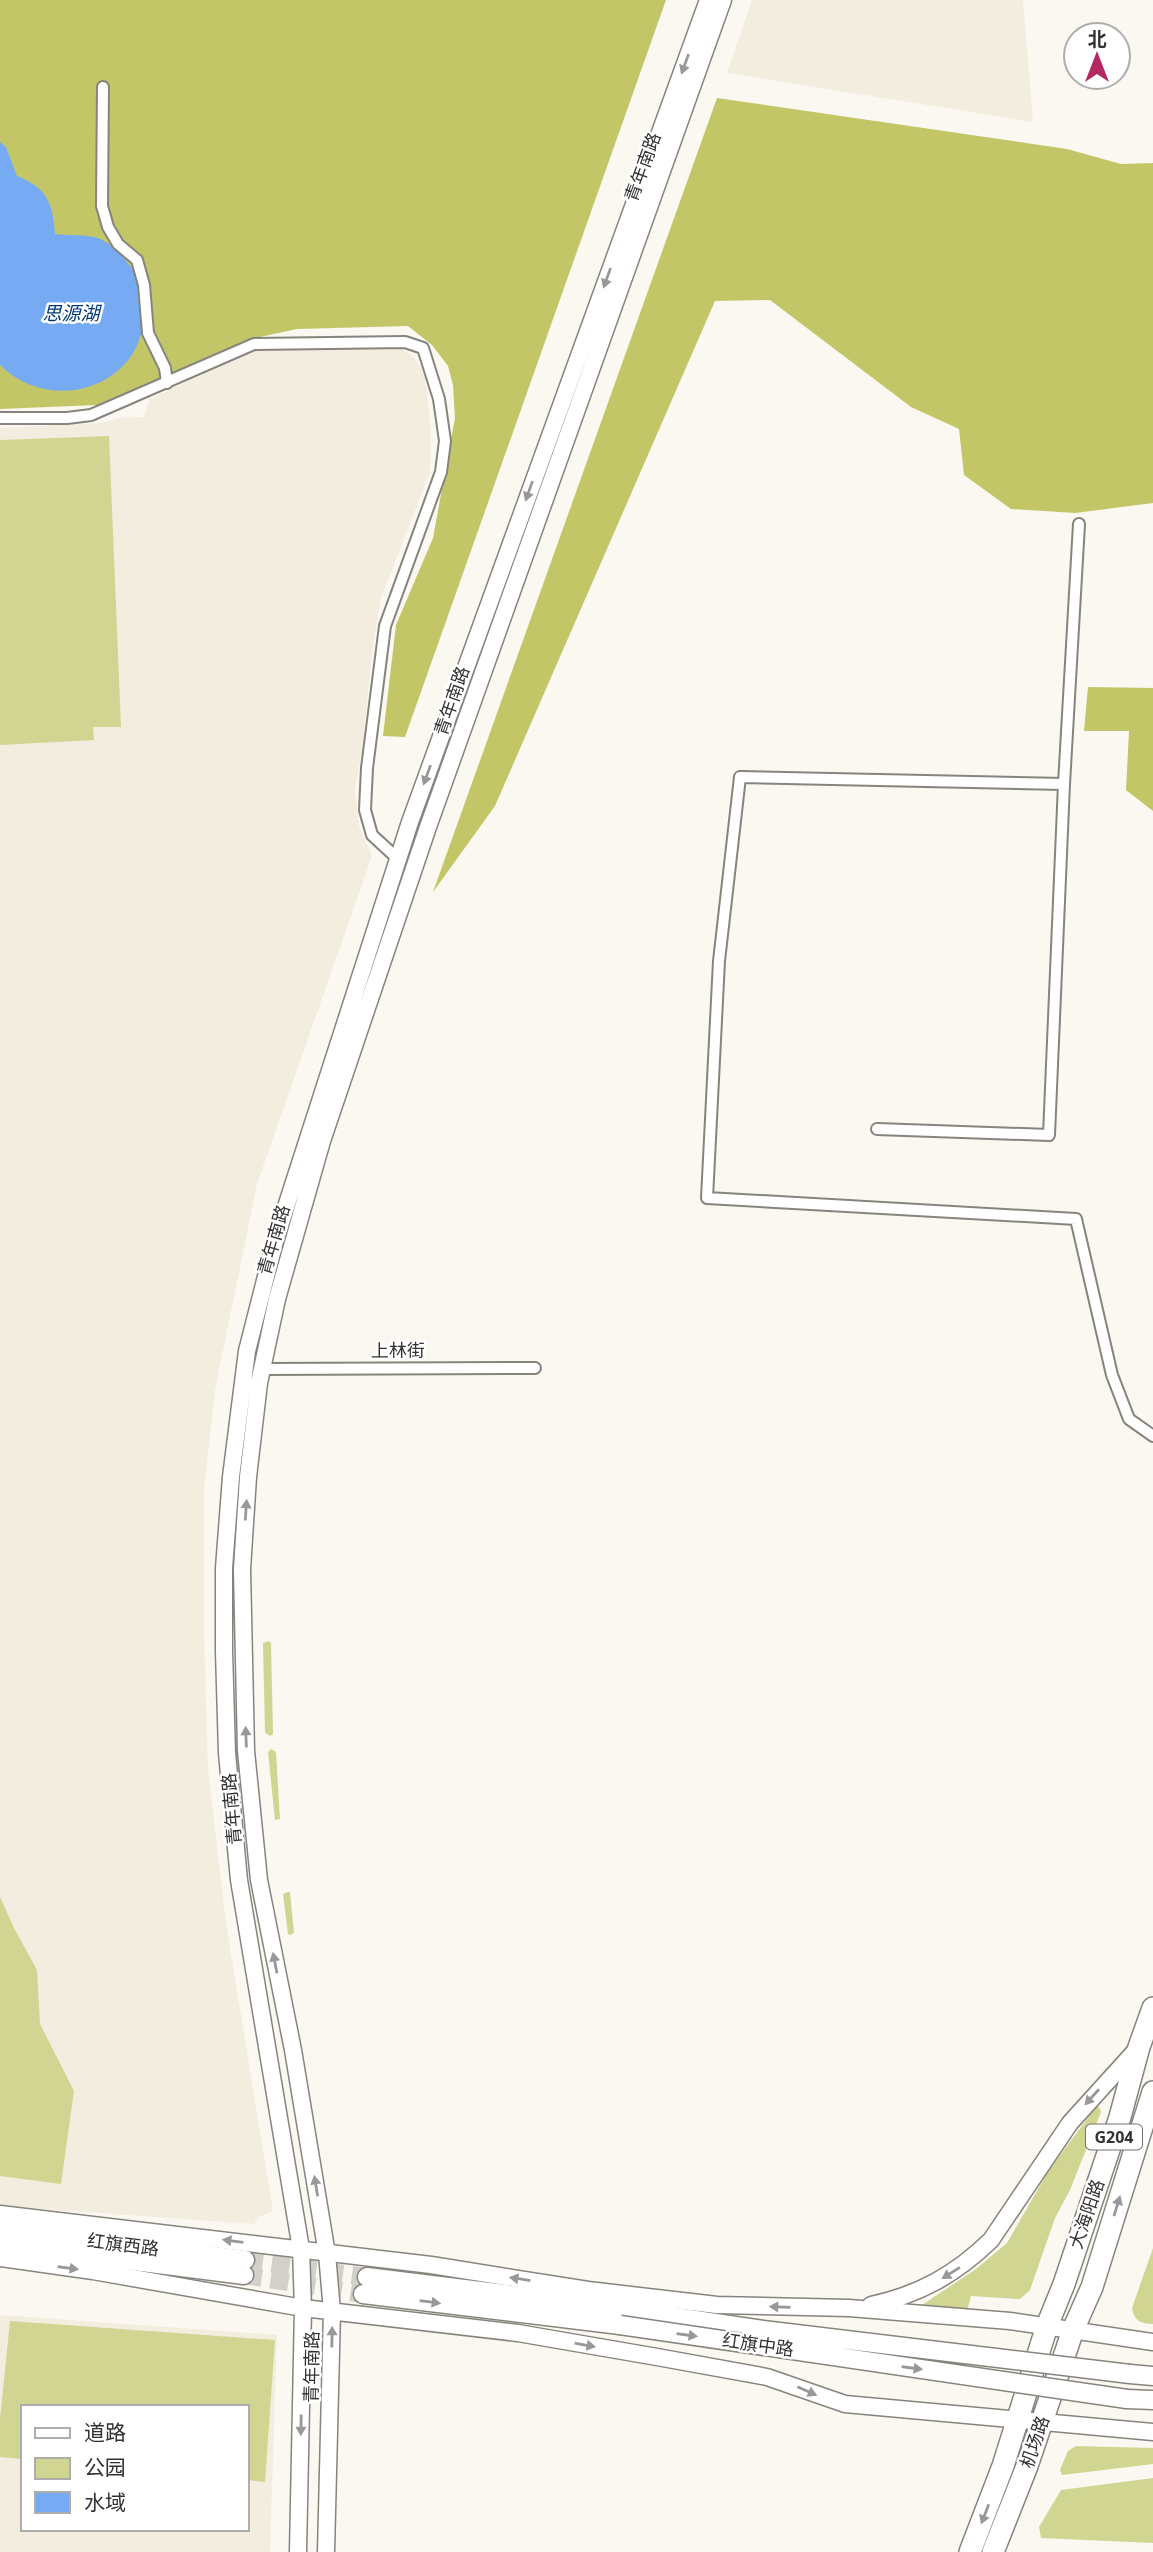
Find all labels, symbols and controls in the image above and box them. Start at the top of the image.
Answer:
north arrow [1062,21,1132,91]
text: 北 [1087,26,1107,52]
one-way arrow [679,54,690,75]
street label: 青年南路 [618,129,666,205]
one-way arrow [601,267,612,288]
water label: 思源湖 [42,300,102,326]
one-way arrow [523,481,534,502]
street label: 青年南路 [428,663,474,739]
one-way arrow [421,764,432,785]
street label: 青年南路 [252,1202,294,1278]
street label: 上林街 [371,1338,425,1362]
one-way arrow [241,1499,252,1521]
one-way arrow [240,1726,251,1748]
street label: 青年南路 [216,1772,246,1846]
one-way arrow [270,1952,281,1974]
one-way arrow [1084,2088,1100,2106]
road number: G204 [1086,2124,1142,2150]
one-way arrow [310,2175,321,2197]
street label: 大海阳路 [1063,2176,1109,2252]
one-way arrow [1113,2195,1123,2216]
street label: 红旗西路 [86,2228,160,2260]
one-way arrow [222,2236,244,2247]
one-way arrow [57,2263,79,2274]
one-way arrow [941,2267,960,2280]
one-way arrow [509,2273,531,2284]
one-way arrow [420,2297,442,2308]
one-way arrow [769,2301,791,2313]
one-way arrow [326,2326,337,2348]
street label: 红旗中路 [721,2327,795,2361]
one-way arrow [676,2330,698,2341]
street label: 青年南路 [298,2331,324,2403]
one-way arrow [574,2339,596,2350]
one-way arrow [901,2362,923,2373]
one-way arrow [797,2385,817,2397]
legend [21,2405,248,2531]
street label: 机场路 [1014,2412,1054,2471]
one-way arrow [295,2414,306,2436]
text: 道路 [84,2418,126,2446]
text: 公园 [84,2453,126,2481]
text: 水域 [84,2488,126,2516]
one-way arrow [979,2504,990,2525]

